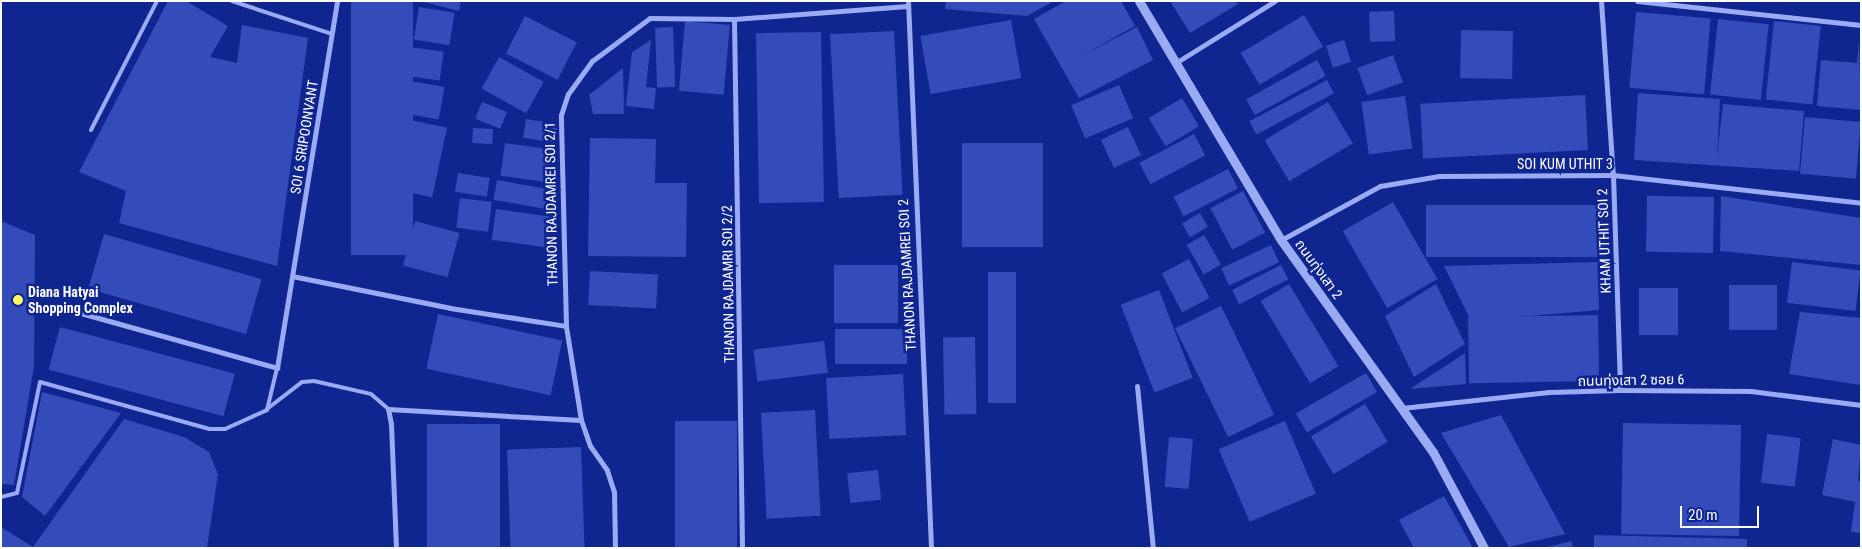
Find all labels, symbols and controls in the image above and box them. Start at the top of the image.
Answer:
street label: SOI 6 SRIPOONVANT [287,79,321,195]
street label: THANON RAJDAMREI SOI 2/1 [541,122,561,286]
street label: SOI KUM UTHIT 3 [1517,156,1613,172]
street label: KHAM UTHIT SOI 2 [1594,188,1614,294]
street label: THANON RAJDAMREI SOI 2 [895,199,919,351]
street label: THANON RAJDAMRI SOI 2/2 [718,205,738,363]
street label: ถนนทุ่งเสา 2 [1292,236,1346,302]
place label: Diana Hatyai Shopping Complex [28,284,133,316]
marker: Diana Hatyai Shopping Complex [12,294,24,306]
street label: ถนนทุ่งเสา 2 ซอย 6 [1577,371,1685,389]
scale bar [1682,496,1761,528]
text: 20 m [1688,506,1718,524]

